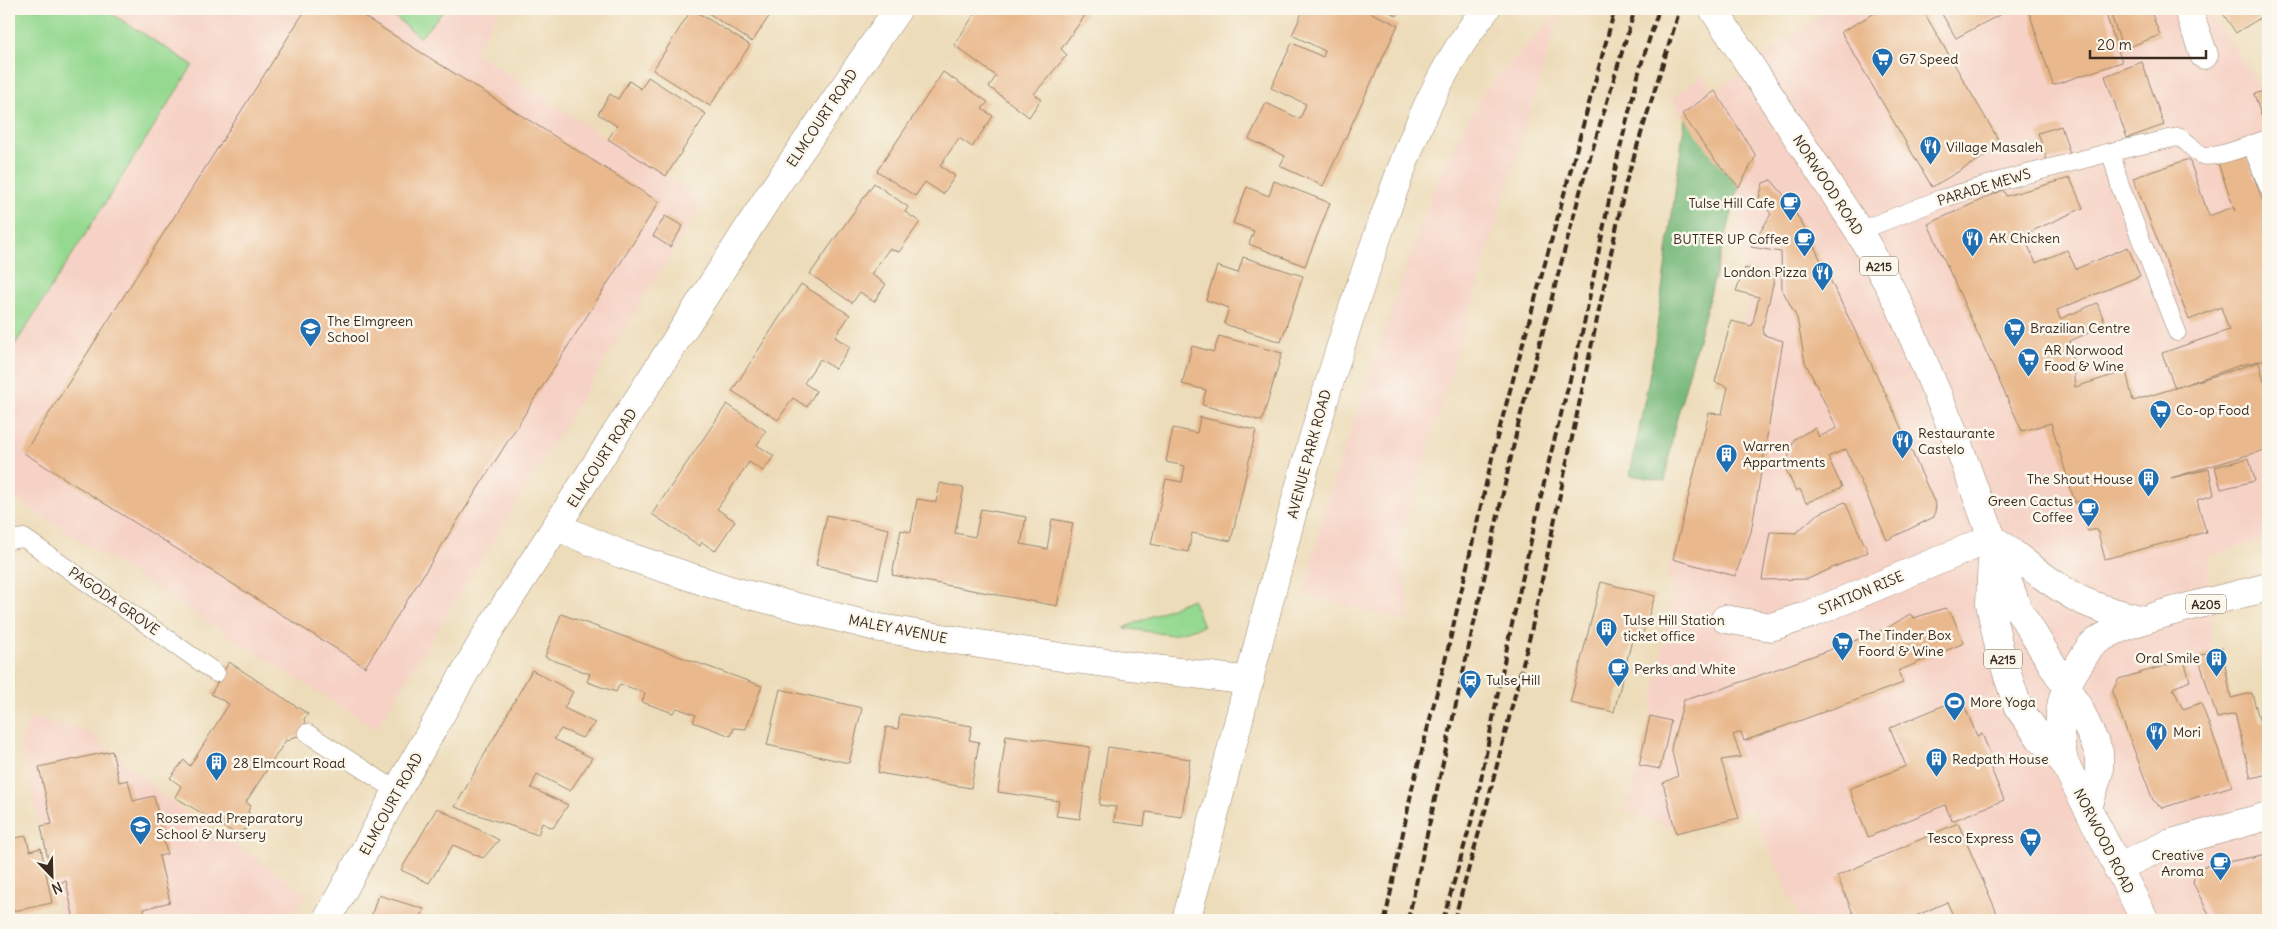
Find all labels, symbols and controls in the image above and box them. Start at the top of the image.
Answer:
scale bar [2090,28,2206,60]
text: 20 m [2097,35,2132,54]
supermarket icon: G7 Speed [1871,47,1895,78]
place label: G7 Speed [1899,50,1958,68]
street label: ELMCOURT ROAD [783,65,861,170]
street label: NORWOOD ROAD [1789,132,1867,238]
restaurant icon: Village Masaleh [1918,135,1942,166]
place label: Village Masaleh [1946,138,2043,156]
street label: PARADE MEWS [1935,164,2033,210]
cafe icon: Tulse Hill Cafe [1779,191,1803,222]
place label: Tulse Hill Cafe [1688,194,1775,212]
restaurant icon: AK Chicken [1961,226,1985,257]
cafe icon: BUTTER UP Coffee [1793,227,1817,258]
place label: AK Chicken [1989,229,2060,247]
place label: BUTTER UP Coffee [1673,230,1789,248]
road number: A215 [1860,256,1898,276]
restaurant icon: London Pizza [1811,260,1835,291]
place label: London Pizza [1723,263,1807,281]
place label: The Elmgreen School [327,312,413,346]
supermarket icon: Brazilian Centre [2002,316,2026,347]
school or university icon: The Elmgreen School [299,317,323,348]
place label: Brazilian Centre [2030,319,2130,337]
place label: AR Norwood Food & Wine [2044,341,2124,375]
supermarket icon: AR Norwood Food & Wine [2016,346,2040,377]
street label: AVENUE PARK ROAD [1283,387,1335,520]
supermarket icon: Co-op Food [2148,398,2172,429]
place label: Co-op Food [2176,401,2249,419]
street label: ELMCOURT ROAD [563,405,641,511]
place label: Restaurante Castelo [1918,424,1995,458]
restaurant icon: Restaurante Castelo [1890,429,1914,460]
place label: Warren Appartments [1743,437,1825,471]
building icon: Warren Appartments [1715,442,1739,473]
building icon: The Shout House [2137,467,2161,498]
place label: The Shout House [2027,470,2133,488]
place label: Green Cactus Coffee [1988,492,2073,526]
cafe icon: Green Cactus Coffee [2077,497,2101,528]
street label: PAGODA GROVE [65,563,163,639]
street label: STATION RISE [1816,567,1906,619]
road number: A205 [2186,594,2226,614]
street label: MALEY AVENUE [847,611,949,647]
place label: Tulse Hill Station ticket office [1623,611,1725,645]
building icon: Tulse Hill Station ticket office [1595,616,1619,647]
place label: The Tinder Box Foord & Wine [1858,626,1951,660]
supermarket icon: The Tinder Box Foord & Wine [1830,631,1854,662]
building icon: Oral Smile [2204,646,2228,677]
place label: Oral Smile [2135,649,2200,667]
road number: A215 [1984,650,2022,669]
cafe icon: Perks and White [1606,657,1630,688]
place label: Perks and White [1634,660,1736,678]
station icon: Tulse Hill [1458,668,1482,699]
place label: Tulse Hill [1486,671,1540,689]
sports icon: More Yoga [1942,690,1966,721]
place label: More Yoga [1970,693,2036,711]
restaurant icon: Mori [2145,720,2169,751]
place label: Mori [2173,723,2201,741]
building icon: Redpath House [1924,747,1948,778]
street label: ELMCOURT ROAD [355,750,427,858]
place label: Redpath House [1952,750,2049,768]
building icon: 28 Elmcourt Road [205,751,229,782]
place label: 28 Elmcourt Road [233,754,345,772]
street label: NORWOOD ROAD [2070,785,2138,897]
place label: Rosemead Preparatory School & Nursery [156,809,303,843]
school or university icon: Rosemead Preparatory School & Nursery [128,814,152,845]
supermarket icon: Tesco Express [2018,826,2042,857]
place label: Tesco Express [1927,829,2014,847]
place label: Creative Aroma [2152,846,2204,880]
cafe icon: Creative Aroma [2208,851,2232,882]
north arrow [28,852,78,902]
text: N [49,878,65,898]

